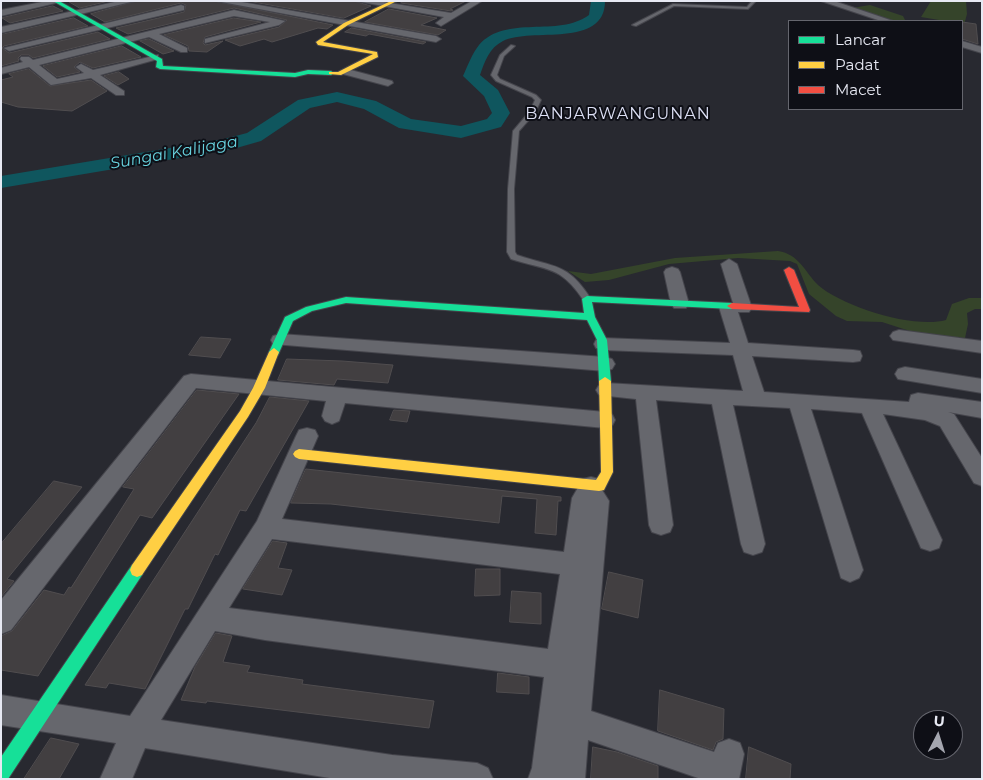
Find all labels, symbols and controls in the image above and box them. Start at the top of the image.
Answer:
legend [788,20,963,110]
text: Lancar [835,30,886,49]
text: Padat [835,55,880,74]
text: Macet [835,80,882,99]
district label: BANJARWANGUNAN [524,104,712,124]
water label: Sungai Kalijaga [109,132,239,174]
north arrow [913,710,963,760]
text: U [933,712,945,730]

